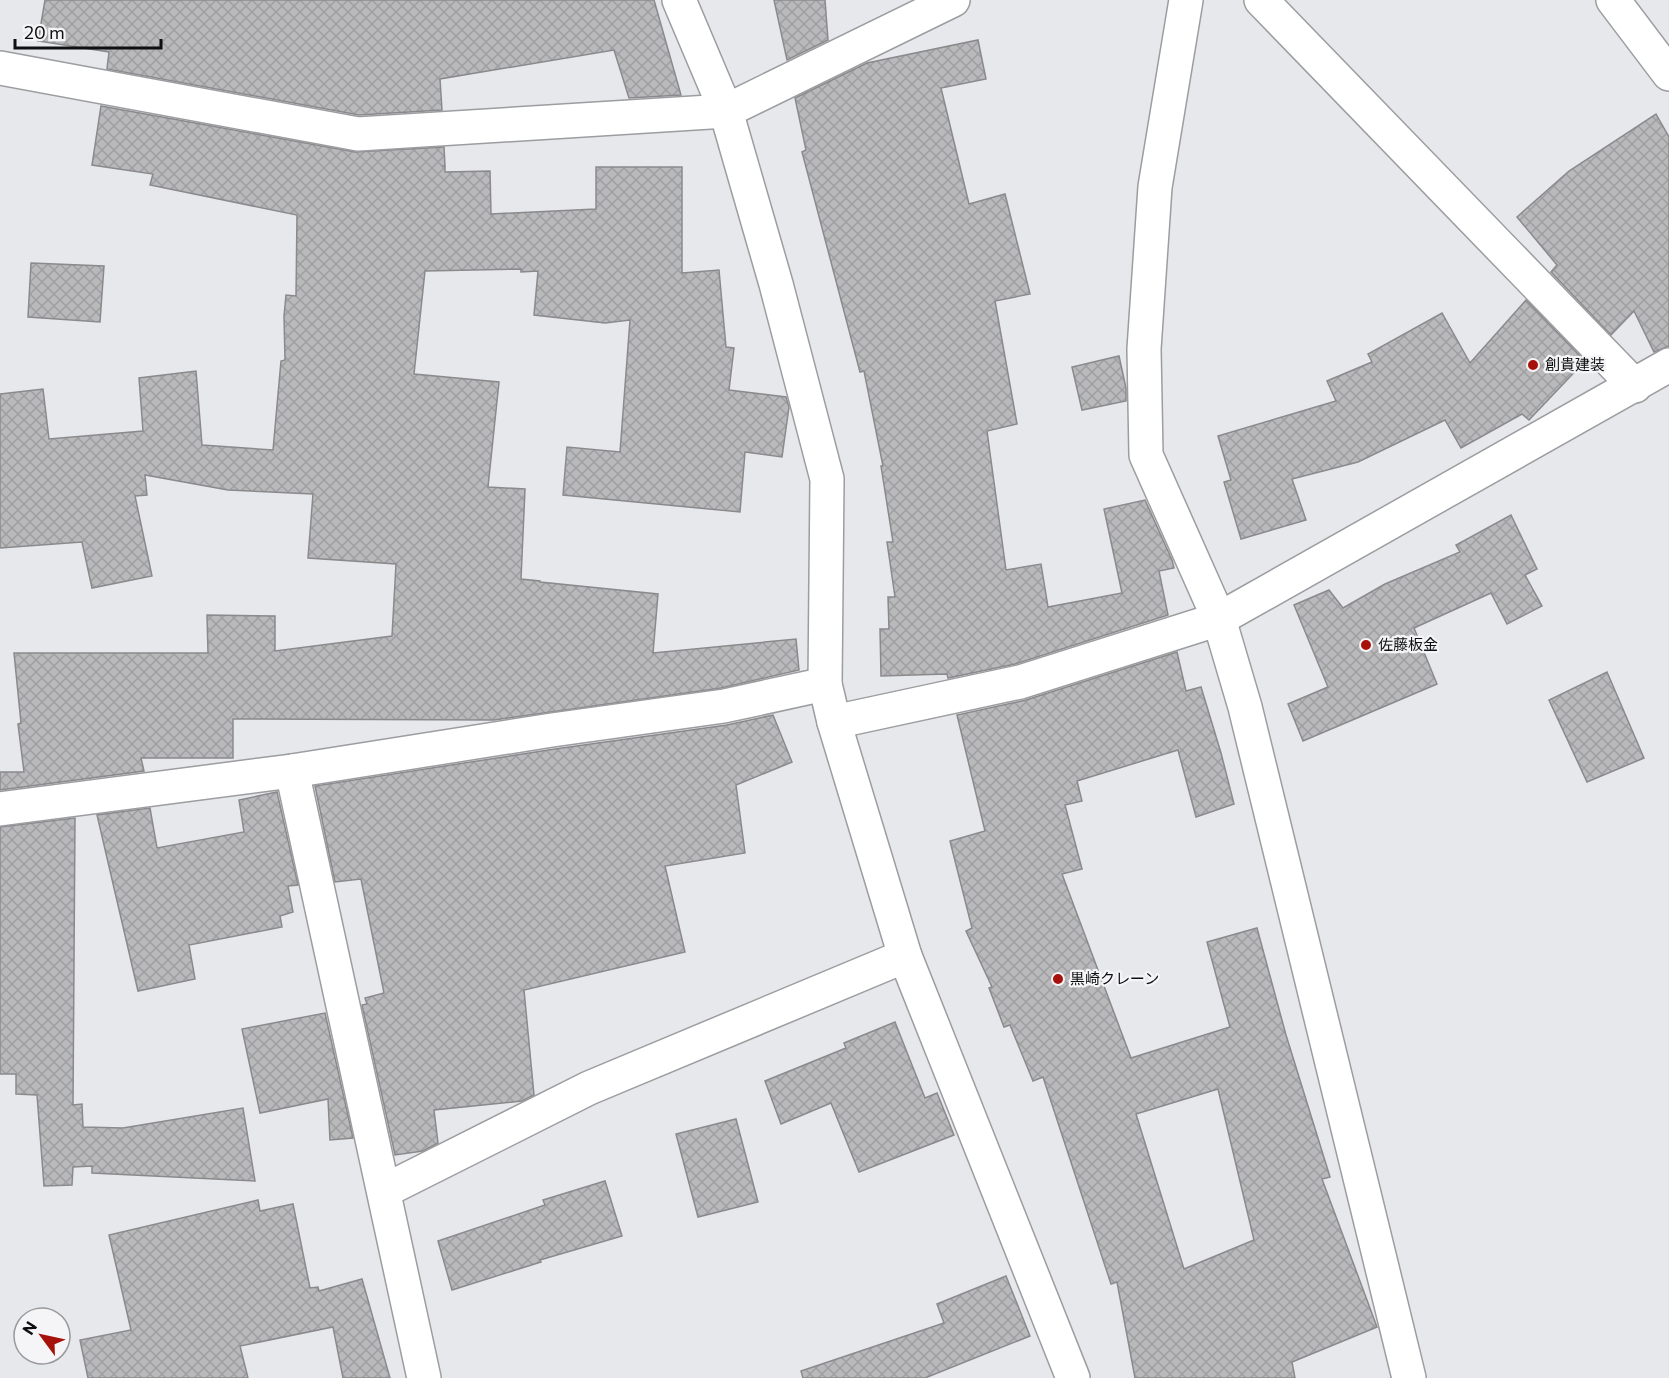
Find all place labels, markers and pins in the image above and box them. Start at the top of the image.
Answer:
place label: 創貴建装 [1545,355,1605,373]
marker: 創貴建装 [1526,358,1540,372]
place label: 佐藤板金 [1378,635,1438,653]
marker: 佐藤板金 [1359,638,1373,652]
place label: 黒崎クレーン [1070,969,1159,987]
marker: 黒崎クレーン [1051,972,1065,986]

